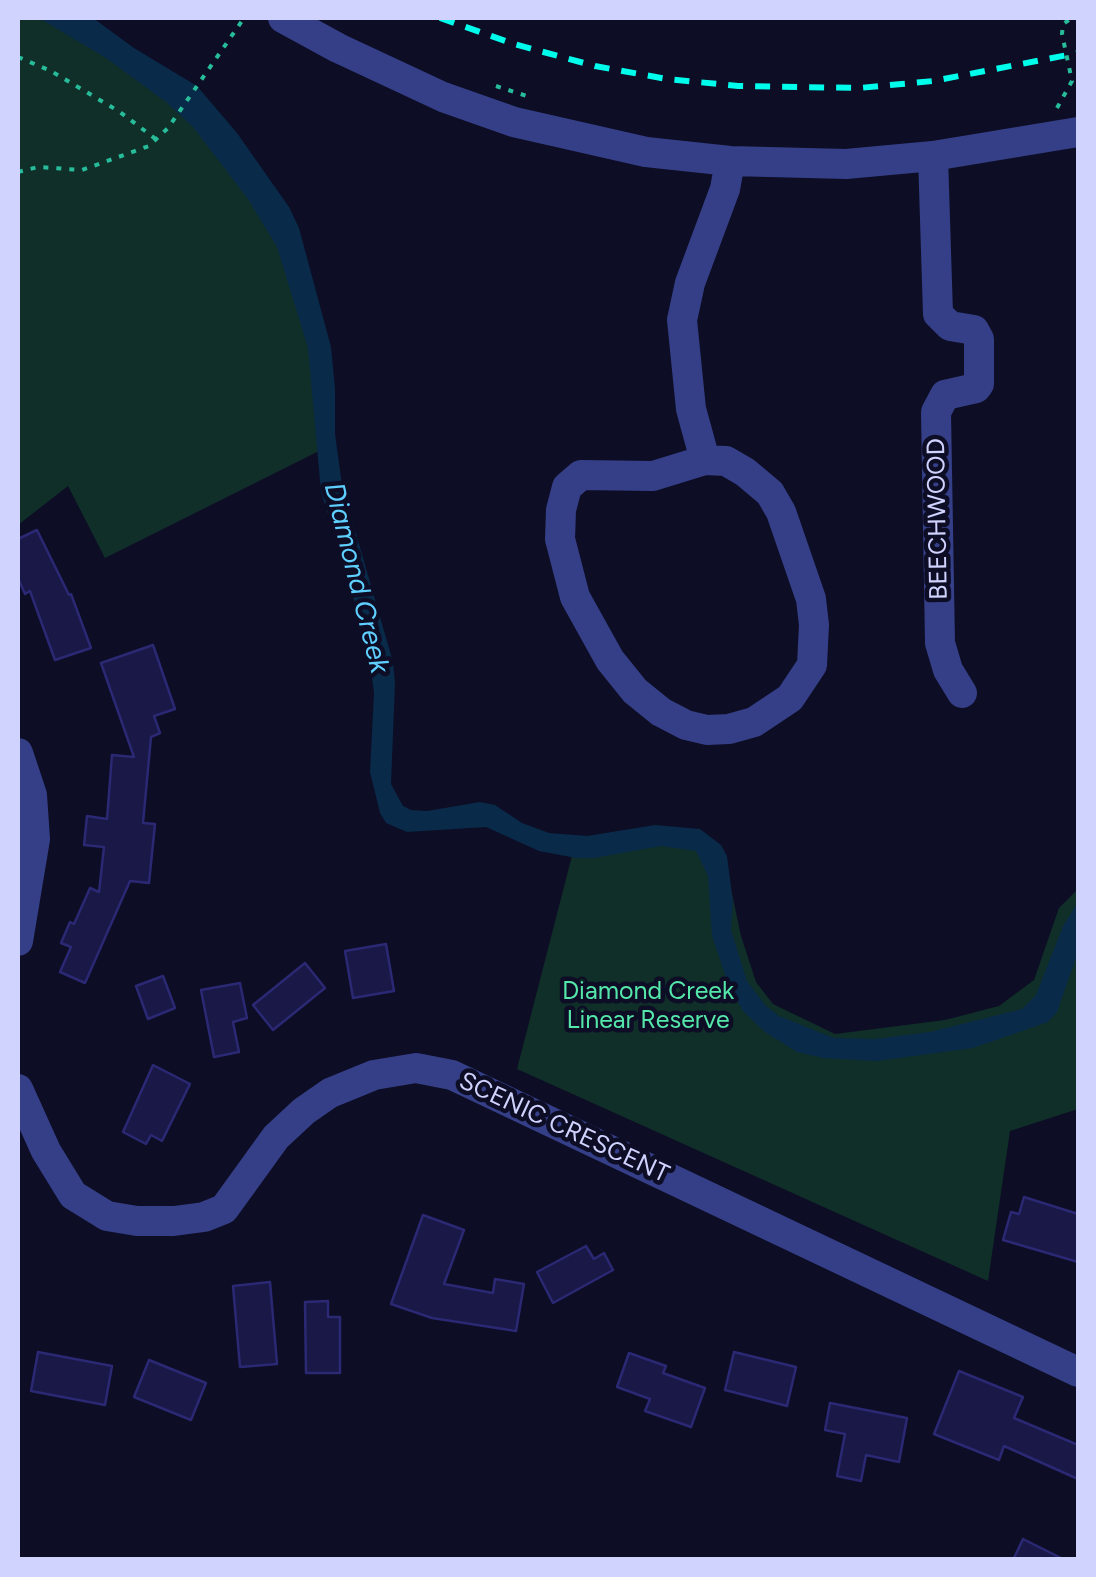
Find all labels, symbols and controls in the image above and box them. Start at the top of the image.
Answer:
street label: BEECHWOOD [922,438,954,600]
water label: Diamond Creek [316,479,396,677]
park label: Diamond Creek Linear Reserve [562,977,734,1036]
street label: SCENIC CRESCENT [454,1066,674,1190]

